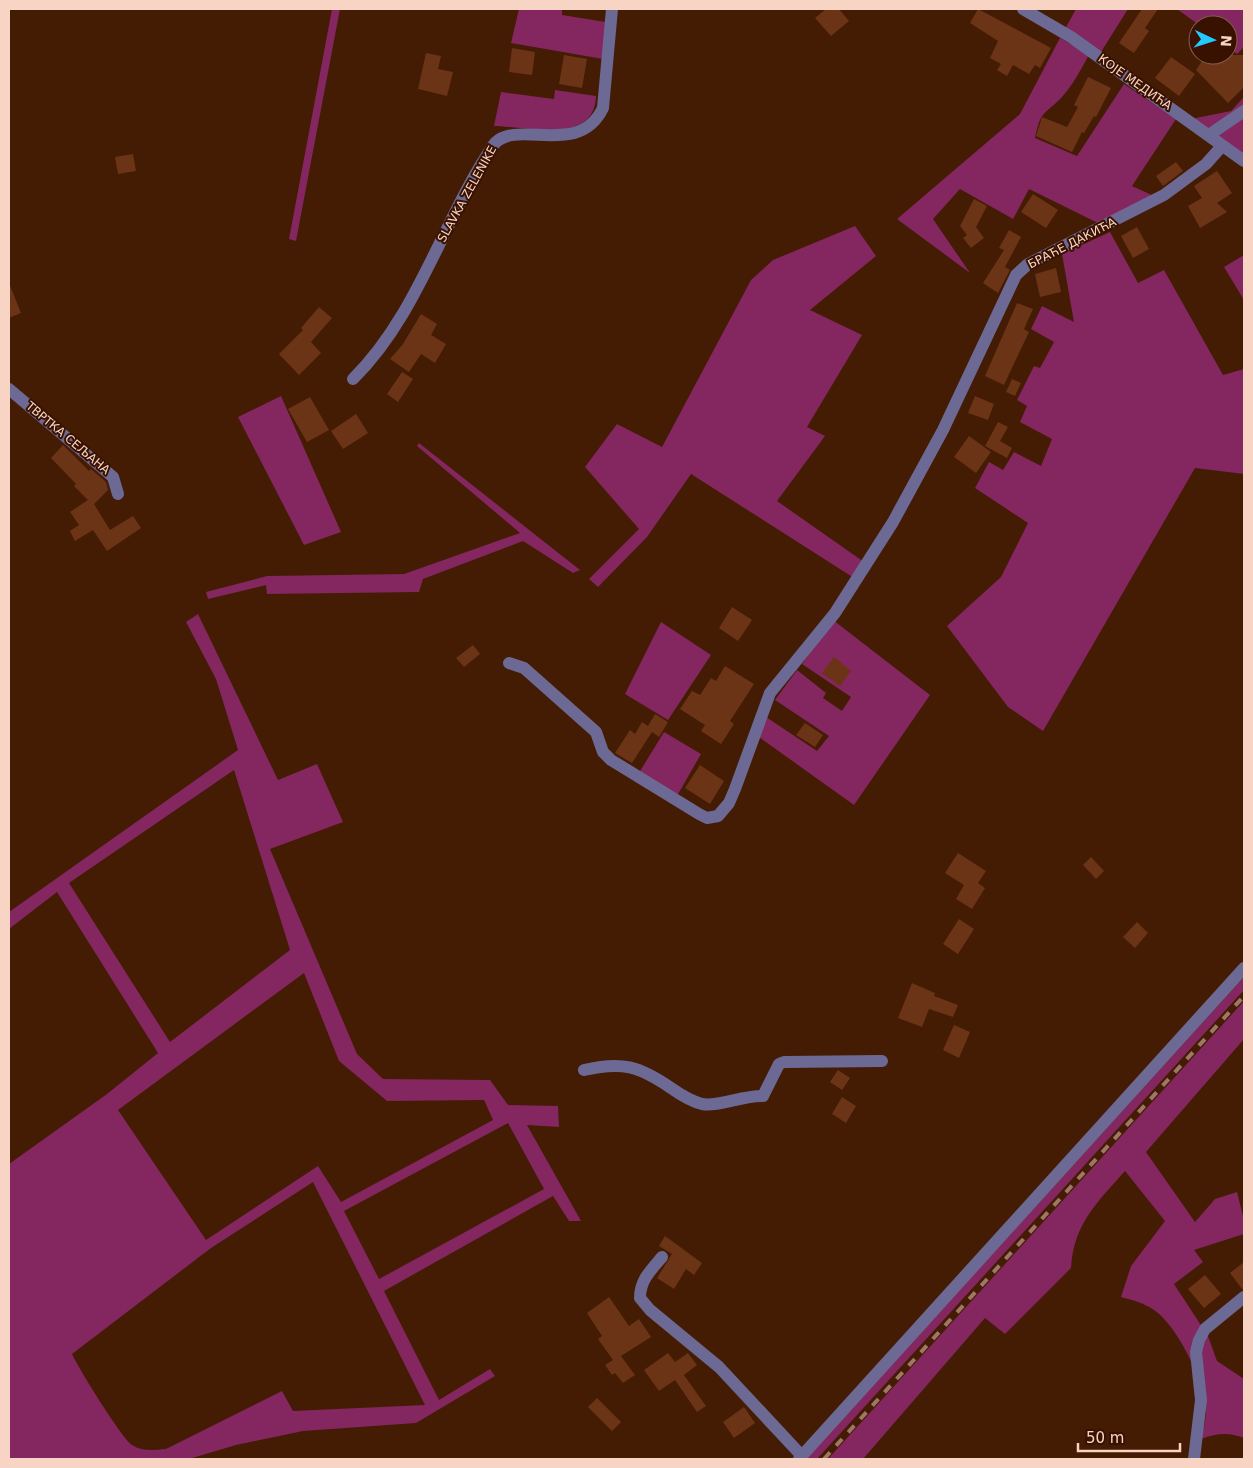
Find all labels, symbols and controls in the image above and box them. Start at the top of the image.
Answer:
north arrow [1188,15,1238,65]
text: N [1218,35,1234,47]
street label: КОЈЕ МЕДИЋА [1095,51,1175,113]
street label: SLAVKA ZELENIKE [435,143,499,245]
street label: БРАЋЕ ДАКИЋА [1026,214,1119,271]
street label: ТВРТКА СЕЉАНА [22,398,113,478]
scale bar [1078,1420,1180,1452]
text: 50 m [1086,1429,1124,1447]

